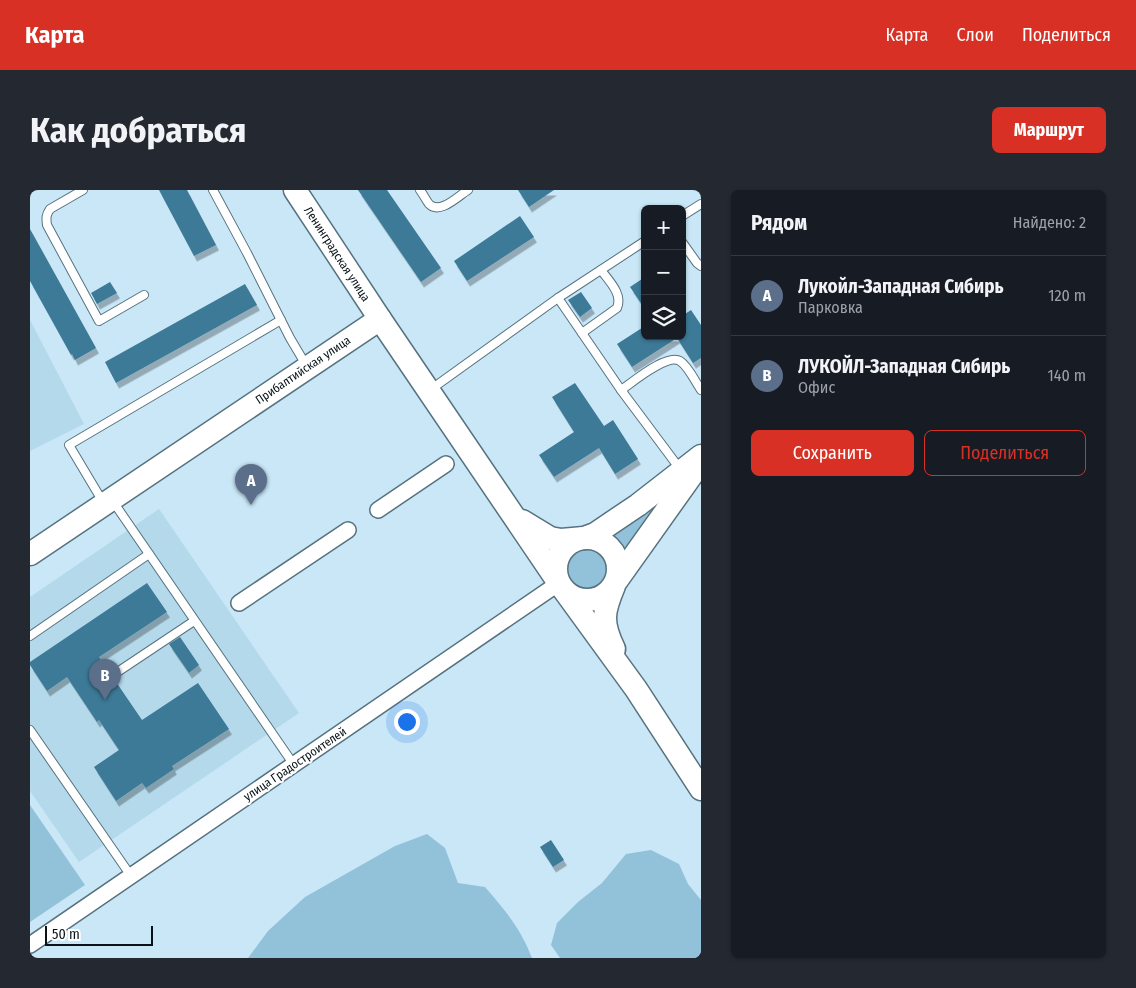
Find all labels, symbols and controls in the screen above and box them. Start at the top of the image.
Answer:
text: Карта [25,21,84,49]
text: Карта [885,24,928,46]
text: Слои [956,24,994,46]
text: Поделиться [1022,24,1111,46]
button: Маршрут [992,107,1106,153]
text: Как добраться [30,109,247,151]
street label: Ленинградская улица [301,204,373,304]
map controls [641,205,686,340]
button: + [641,205,686,250]
text: Рядом [751,210,807,236]
text: Найдено: 2 [1013,213,1086,232]
button: − [641,250,686,295]
text: Лукойл-Западная Сибирь [798,275,1004,298]
text: A [763,286,771,305]
text: 120 m [1048,286,1086,305]
button: layers [641,295,686,340]
text: Парковка [798,298,863,317]
street label: Прибалтийская улица [253,333,353,407]
text: ЛУКОЙЛ-Западная Сибирь [798,355,1010,378]
text: B [763,366,771,385]
text: 140 m [1048,366,1086,385]
text: Офис [798,378,835,397]
button: Сохранить [751,430,914,476]
button: Поделиться [924,430,1086,476]
pin: A [235,464,267,505]
pin: B [89,659,121,700]
your location [394,709,420,735]
street label: улица Градостроителей [241,724,349,804]
scale bar [45,923,152,946]
text: 50 m [52,926,80,943]

